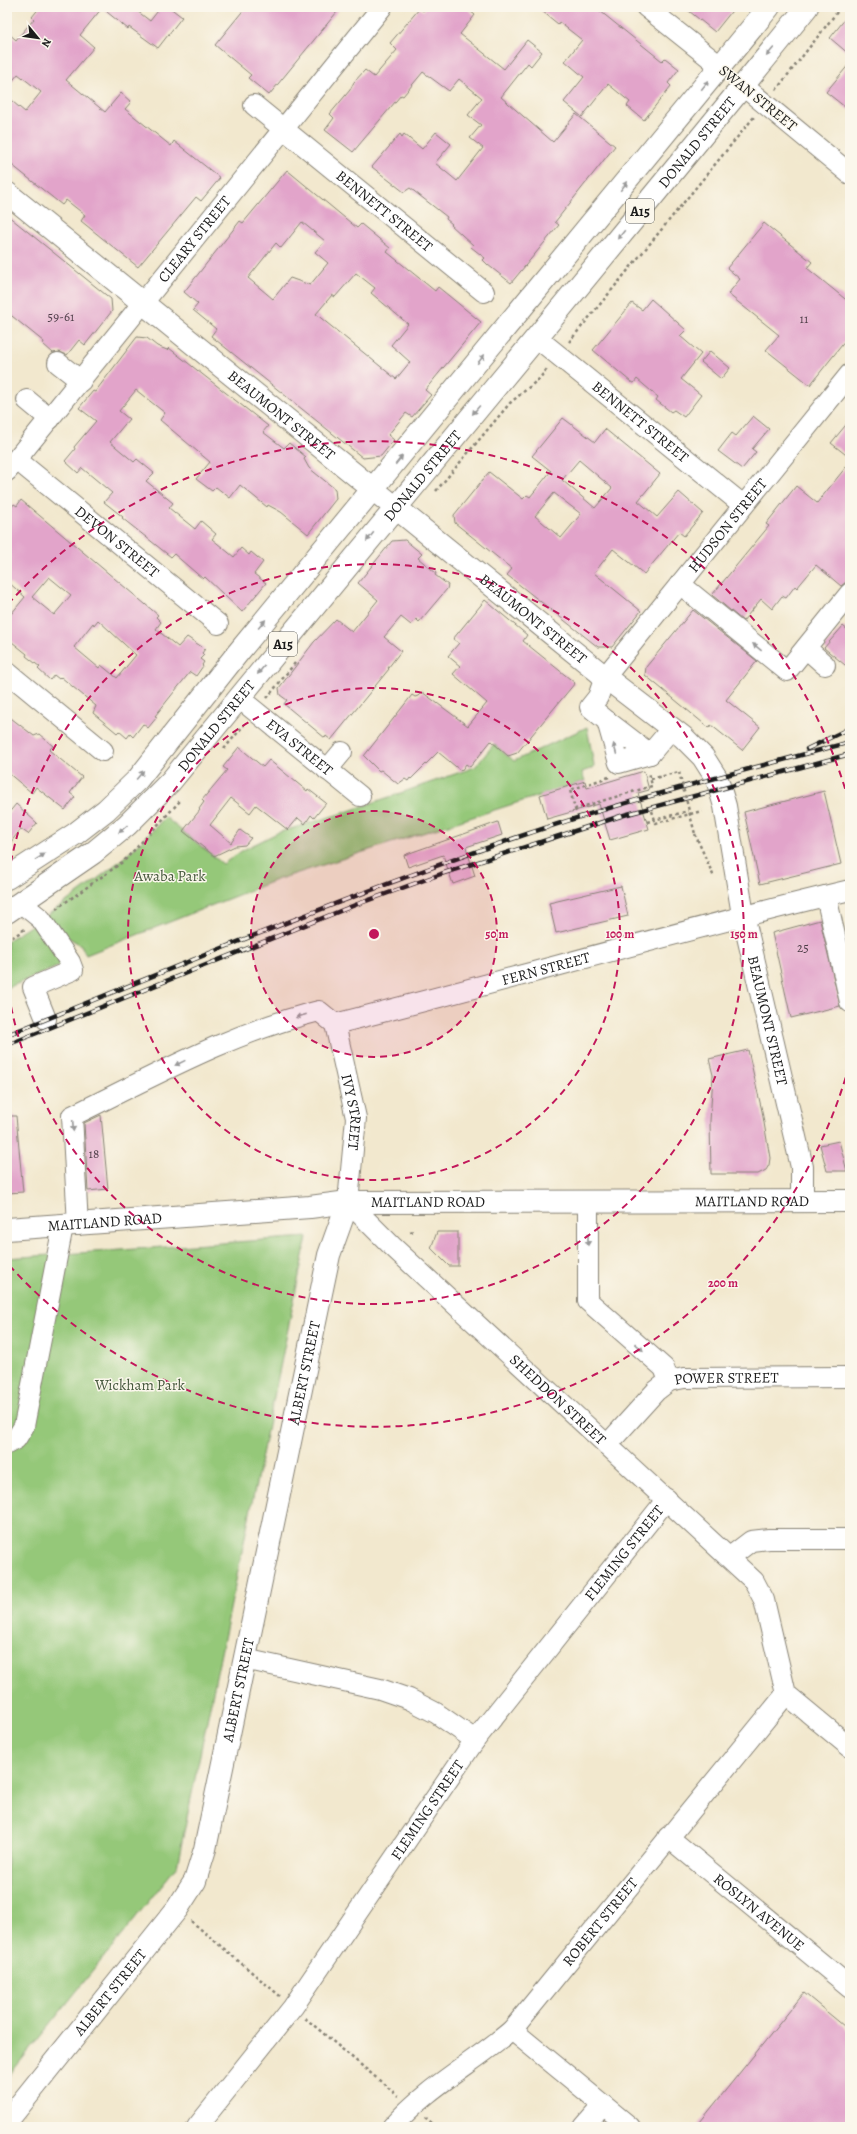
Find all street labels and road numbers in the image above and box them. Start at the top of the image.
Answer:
street label: SWAN STREET [715,60,802,136]
street label: DONALD STREET [654,92,741,192]
street label: BENNETT STREET [332,166,437,257]
street label: CLEARY STREET [153,191,236,287]
road number: A15 [626,199,654,223]
street label: BEAUMONT STREET [224,366,340,465]
street label: BENNETT STREET [588,376,694,468]
street label: DONALD STREET [379,425,466,526]
street label: HUDSON STREET [684,474,772,577]
street label: DEVON STREET [71,501,164,583]
street label: BEAUMONT STREET [475,569,592,669]
road number: A15 [269,632,297,656]
street label: DONALD STREET [173,675,260,776]
street label: EVA STREET [262,714,338,781]
street label: FERN STREET [499,947,593,990]
street label: BEAUMONT STREET [743,954,793,1088]
street label: IVY STREET [336,1072,366,1152]
street label: MAITLAND ROAD [695,1191,809,1211]
street label: MAITLAND ROAD [371,1192,485,1212]
street label: MAITLAND ROAD [47,1208,163,1236]
street label: ALBERT STREET [284,1318,325,1428]
street label: SHEDDON STREET [505,1350,611,1450]
street label: POWER STREET [672,1367,779,1390]
street label: FLEMING STREET [580,1500,669,1605]
street label: ALBERT STREET [217,1635,259,1745]
street label: FLEMING STREET [386,1755,469,1864]
street label: ROSLYN AVENUE [709,1869,809,1955]
street label: ROBERT STREET [558,1873,643,1970]
street label: ALBERT STREET [69,1944,152,2040]

